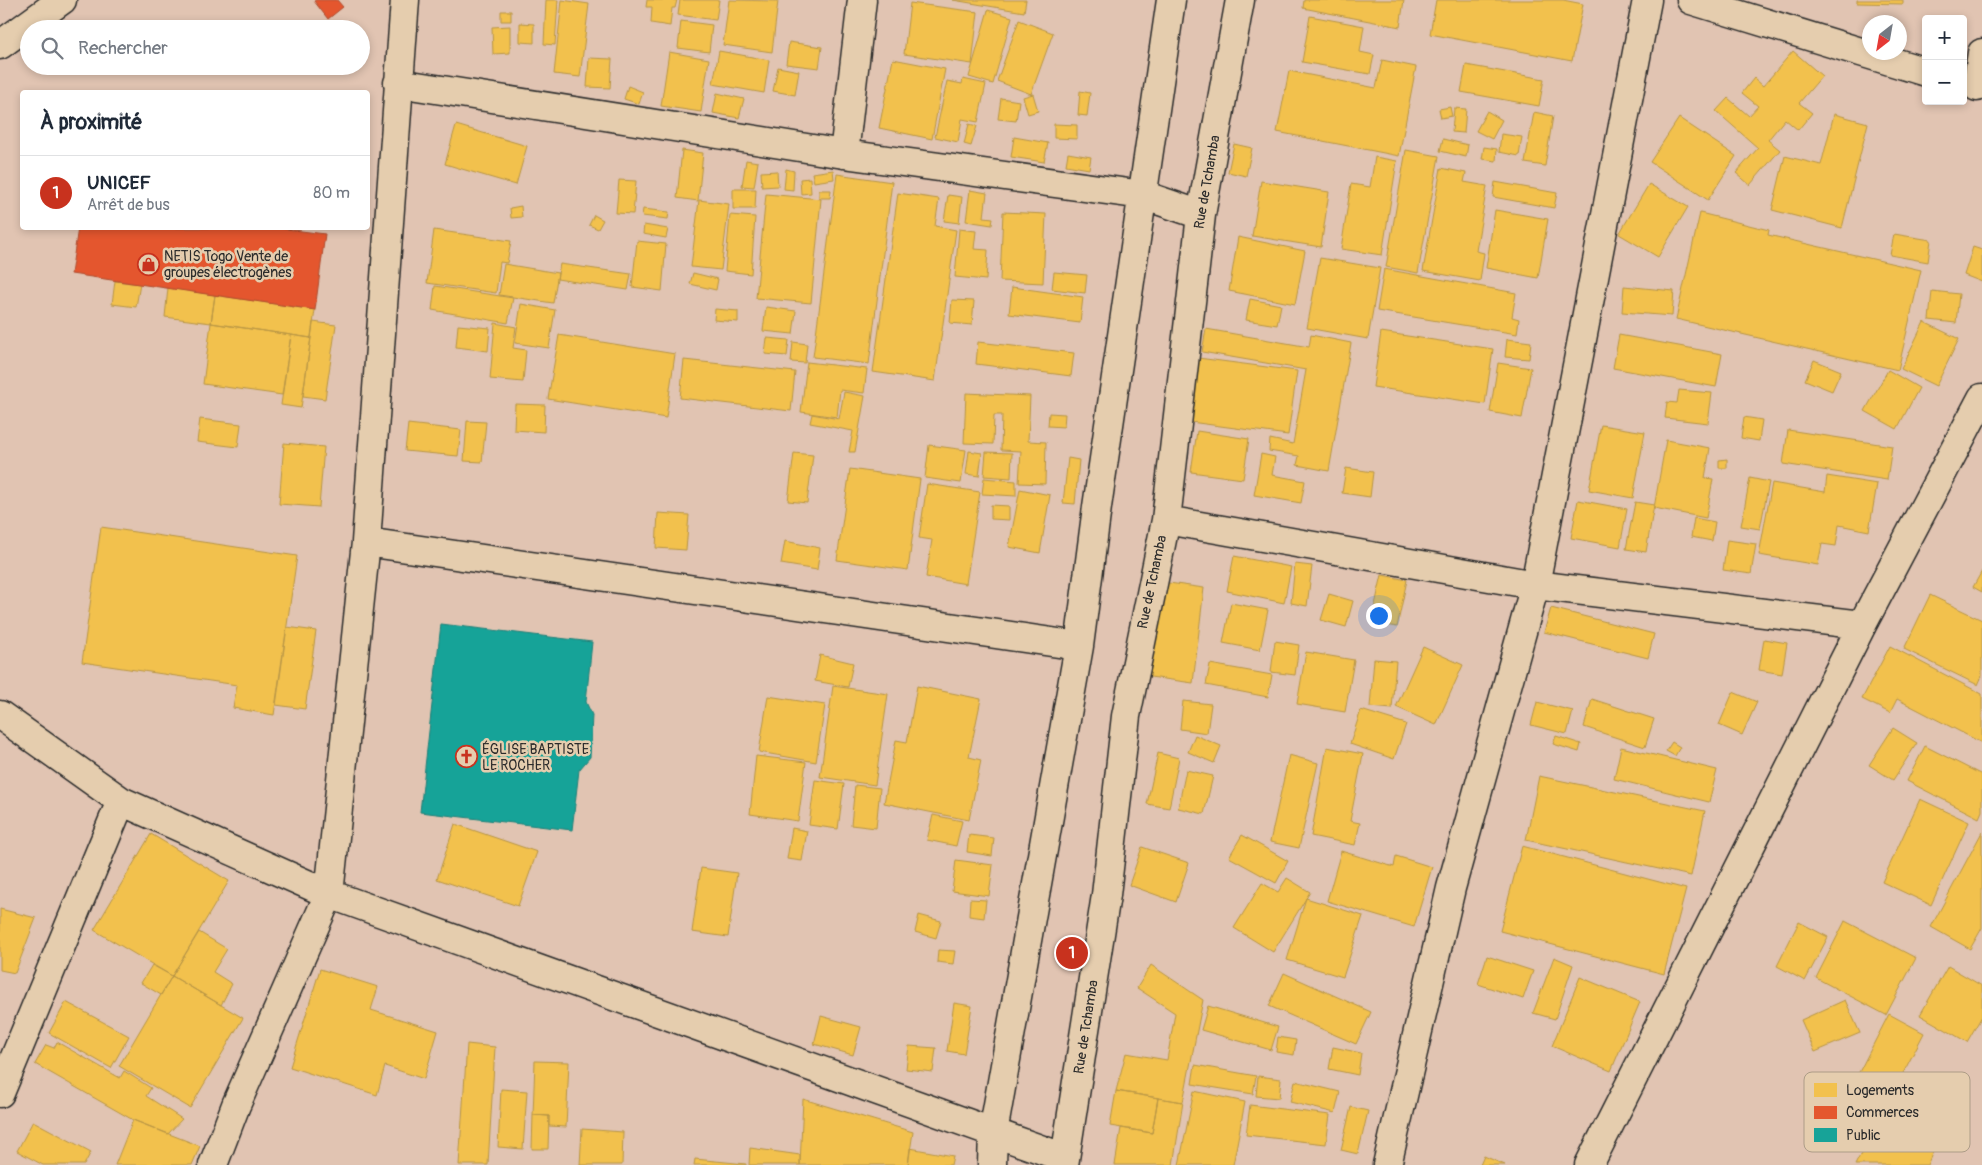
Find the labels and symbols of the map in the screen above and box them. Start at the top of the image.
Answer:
north arrow [1862,15,1907,60]
street label: Rue de Tchamba [1190,134,1224,230]
place label: NETIS Togo Vente de groupes électrogènes [164,248,292,281]
shop icon: NETIS Togo Vente de groupes électrogènes [136,252,160,276]
street label: Rue de Tchamba [1134,534,1170,630]
your location [1366,603,1392,629]
place label: ÉGLISE BAPTISTE LE ROCHER [482,740,589,774]
church icon: ÉGLISE BAPTISTE LE ROCHER [454,745,478,769]
pin: 1 [1056,934,1088,972]
street label: Rue de Tchamba [1070,979,1102,1075]
legend [1804,1072,1970,1152]
text: Logements [1846,1082,1915,1099]
text: Commerces [1846,1104,1920,1121]
text: Public [1846,1127,1881,1144]

